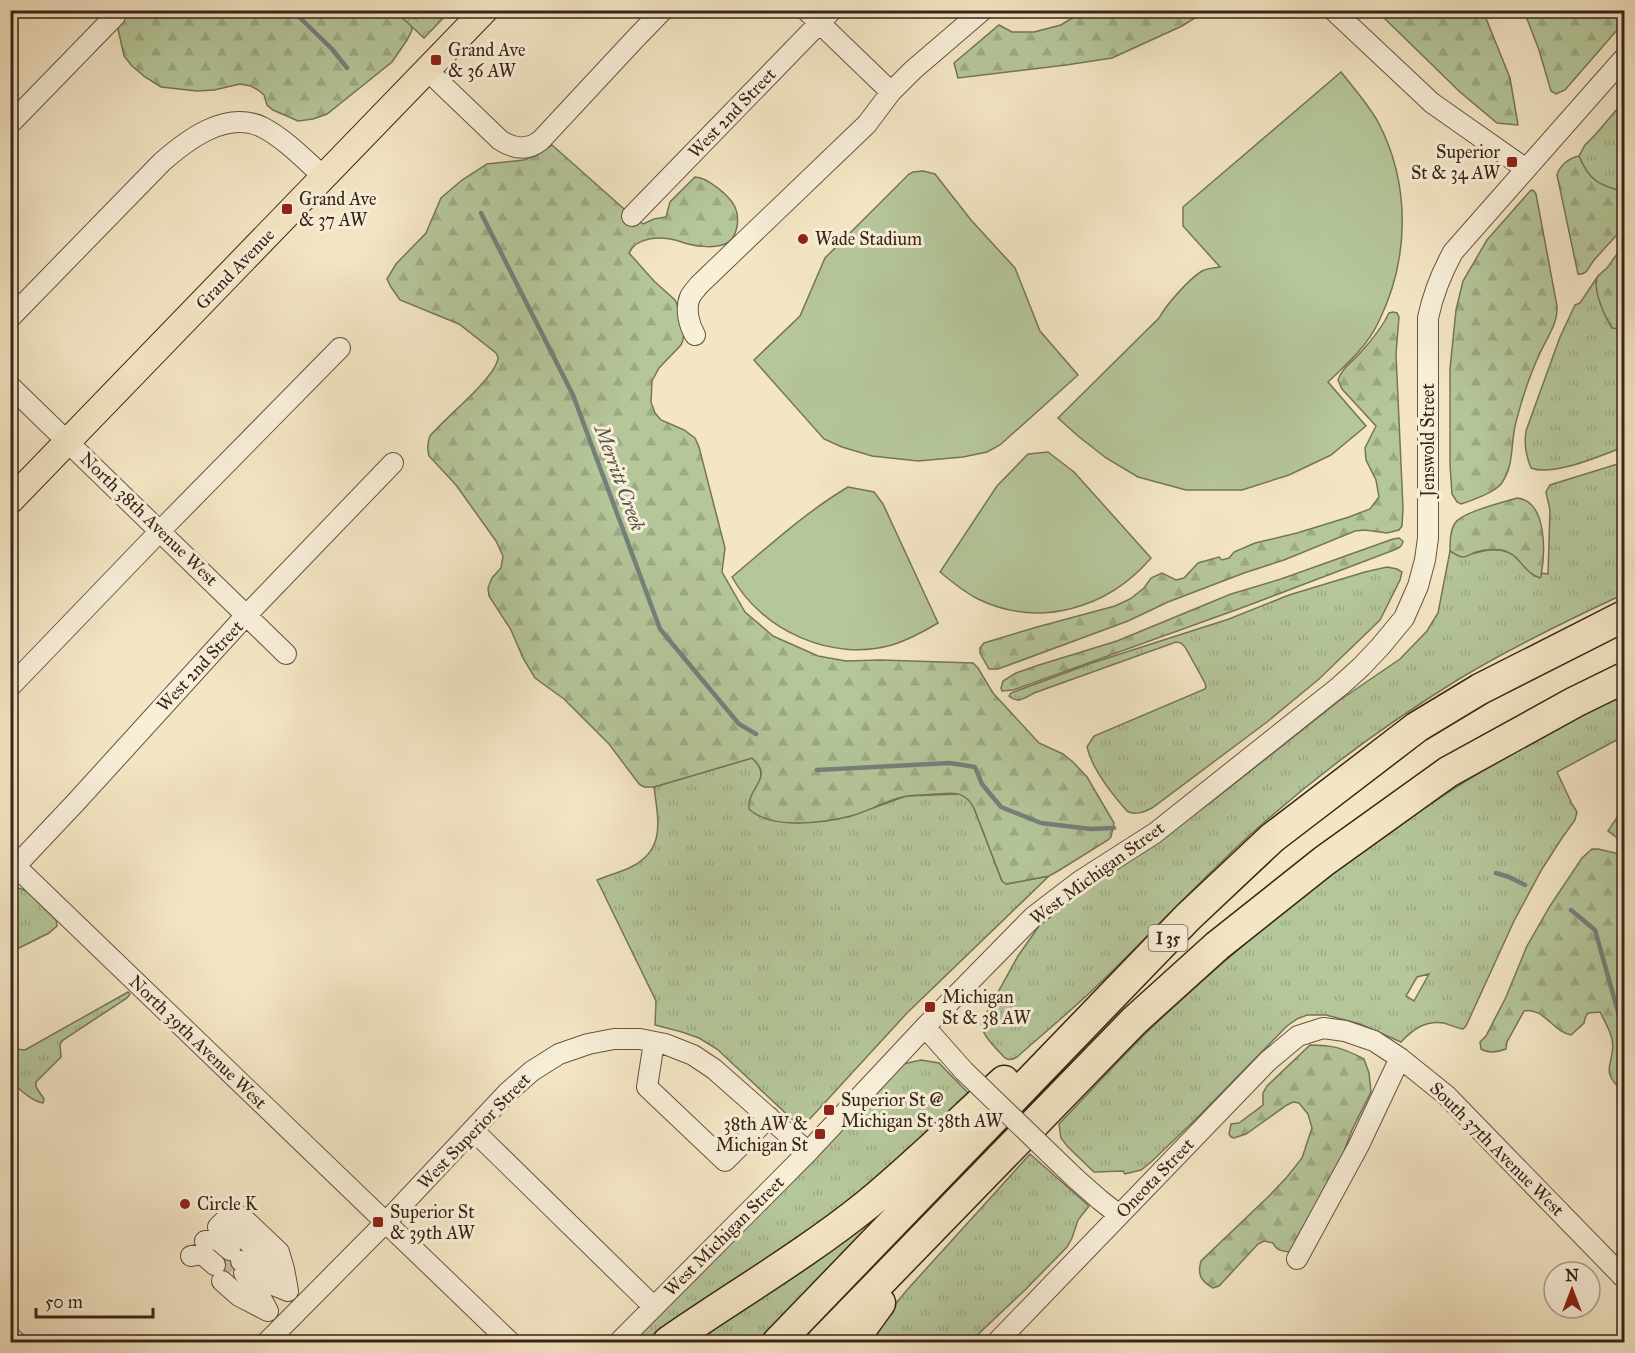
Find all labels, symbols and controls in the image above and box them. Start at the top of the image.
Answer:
place label: Grand Ave & 36 AW [448,39,525,82]
marker: Grand Ave & 36 AW [429,53,443,67]
street label: West 2nd Street [683,63,781,163]
place label: Superior St & 34 AW [1411,141,1501,184]
marker: Superior St & 34 AW [1505,155,1519,169]
place label: Grand Ave & 37 AW [299,188,376,231]
marker: Grand Ave & 37 AW [280,202,294,216]
street label: Grand Avenue [191,224,279,314]
place label: Wade Stadium [815,228,922,250]
marker: Wade Stadium [796,232,810,246]
street label: Jenswold Street [1417,382,1440,499]
water label: Merritt Creek [589,420,650,534]
street label: North 38th Avenue West [76,448,223,591]
street label: West 2nd Street [152,615,248,716]
street label: West Michigan Street [1025,816,1170,930]
road number: I 35 [1148,925,1188,951]
street label: North 39th Avenue West [125,971,272,1114]
place label: Michigan St & 38 AW [942,986,1032,1029]
marker: Michigan St & 38 AW [923,1000,937,1014]
street label: West Superior Street [413,1068,536,1194]
street label: South 37th Avenue West [1425,1077,1569,1221]
place label: Superior St @ Michigan St 38th AW [841,1089,1003,1133]
marker: Superior St @ Michigan St 38th AW [822,1103,836,1117]
place label: 38th AW & Michigan St [716,1113,809,1157]
marker: 38th AW & Michigan St [813,1127,827,1141]
street label: Oneota Street [1111,1133,1199,1223]
street label: West Michigan Street [659,1171,790,1301]
place label: Circle K [197,1193,259,1215]
marker: Circle K [178,1197,192,1211]
place label: Superior St & 39th AW [390,1201,475,1244]
marker: Superior St & 39th AW [371,1215,385,1229]
north arrow [1542,1260,1602,1320]
text: N [1565,1266,1579,1285]
scale bar [36,1281,153,1319]
text: 50 m [45,1291,83,1313]

